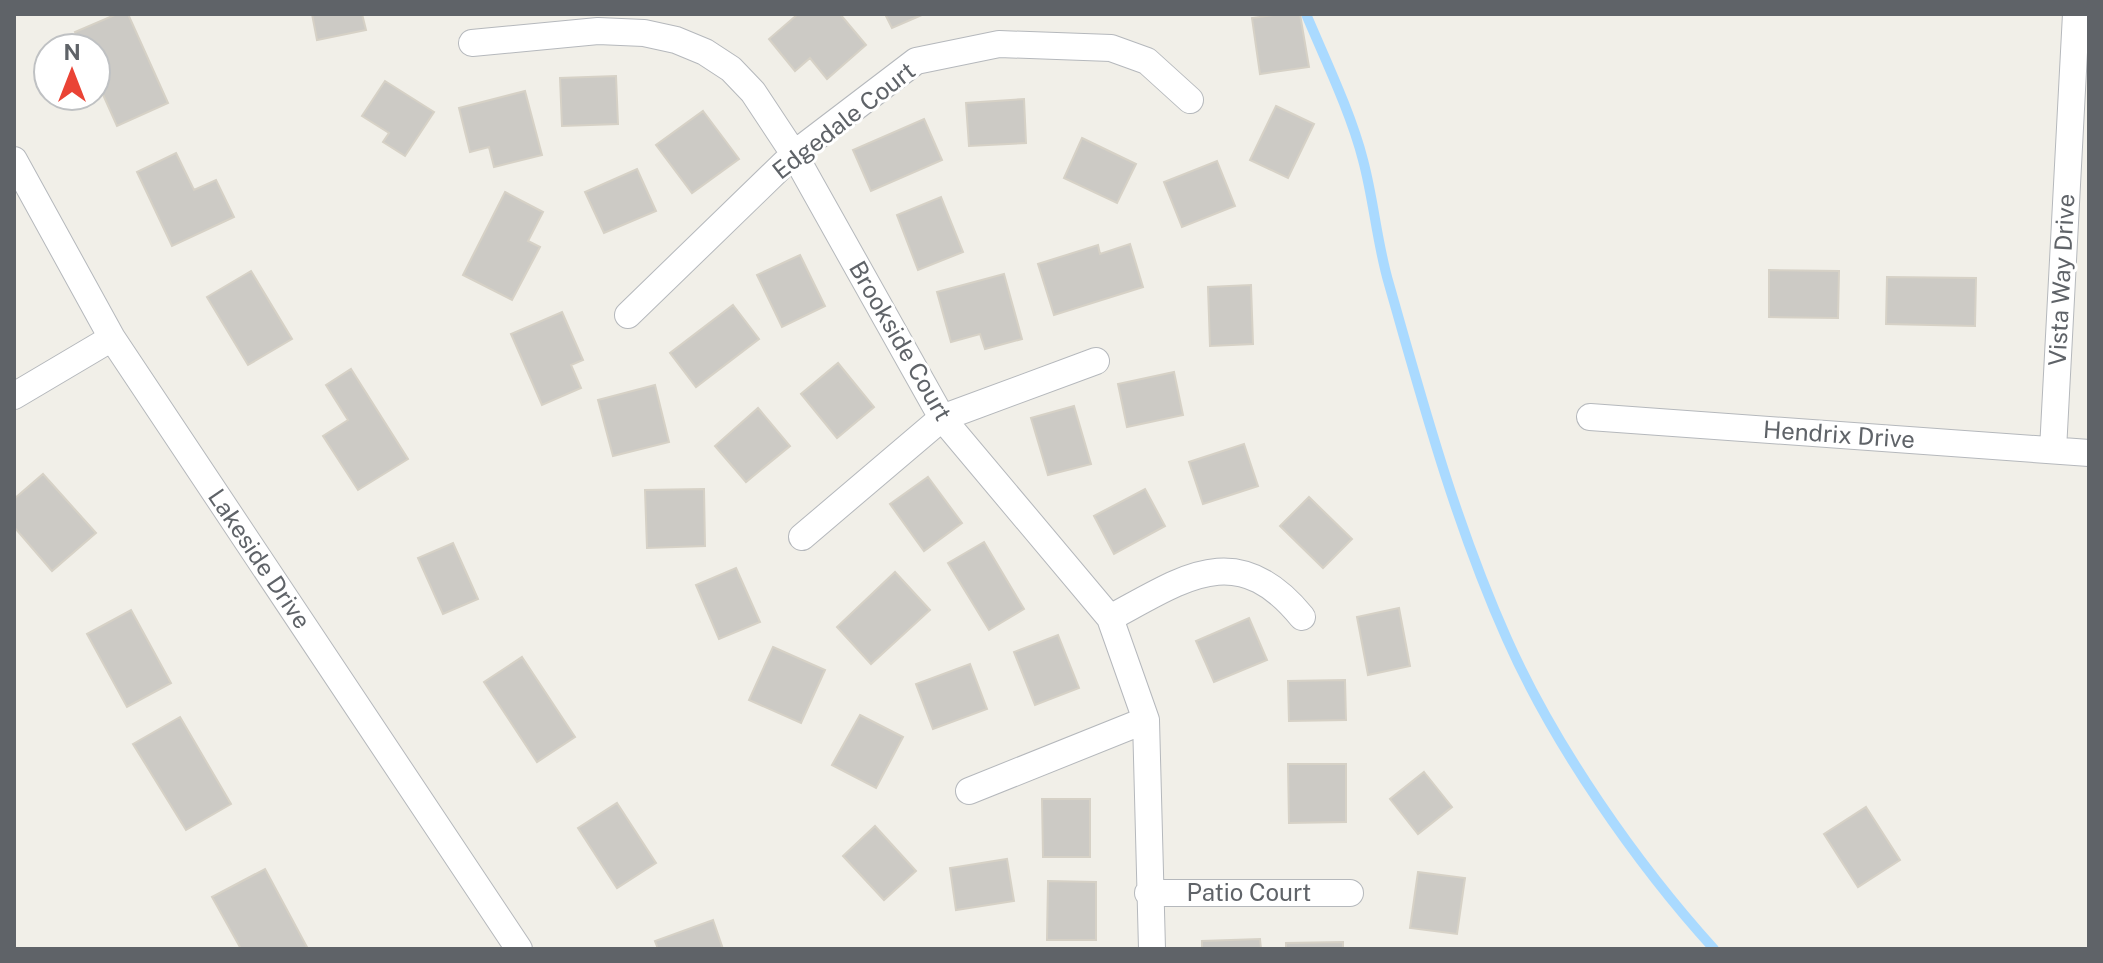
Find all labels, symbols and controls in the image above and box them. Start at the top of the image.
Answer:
north arrow [32,32,112,112]
text: N [63,39,81,65]
street label: Edgedale Court [767,56,920,185]
street label: Vista Way Drive [2043,193,2079,367]
street label: Brookside Court [844,256,958,425]
street label: Hendrix Drive [1762,415,1916,453]
street label: Lakeside Drive [203,483,317,634]
street label: Patio Court [1187,878,1311,906]

